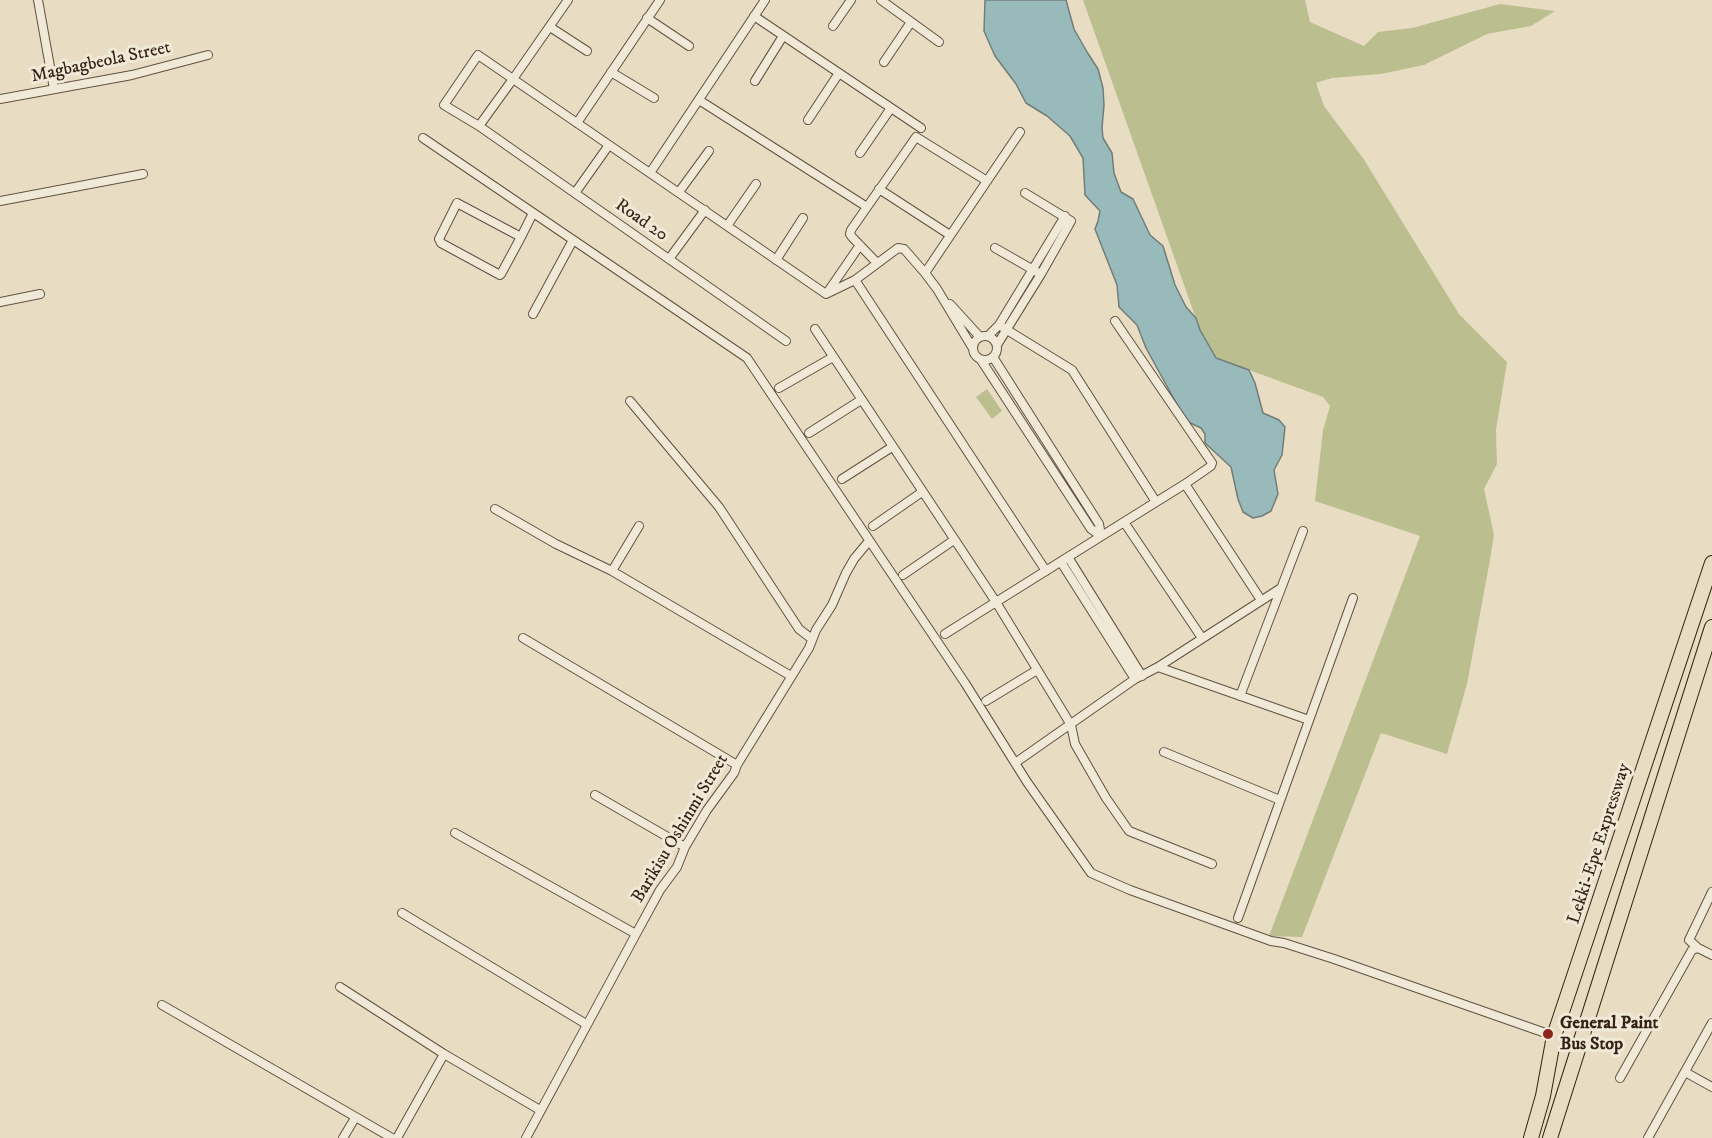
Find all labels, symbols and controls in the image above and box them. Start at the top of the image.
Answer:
street label: Magbagbeola Street [29,38,173,88]
street label: Road 20 [610,195,672,247]
street label: Barikisu Oshinmi Street [628,751,734,907]
street label: Lekki-Epe Expressway [1564,761,1636,927]
place label: General Paint Bus Stop [1560,1013,1658,1056]
marker: General Paint Bus Stop [1541,1027,1555,1041]

